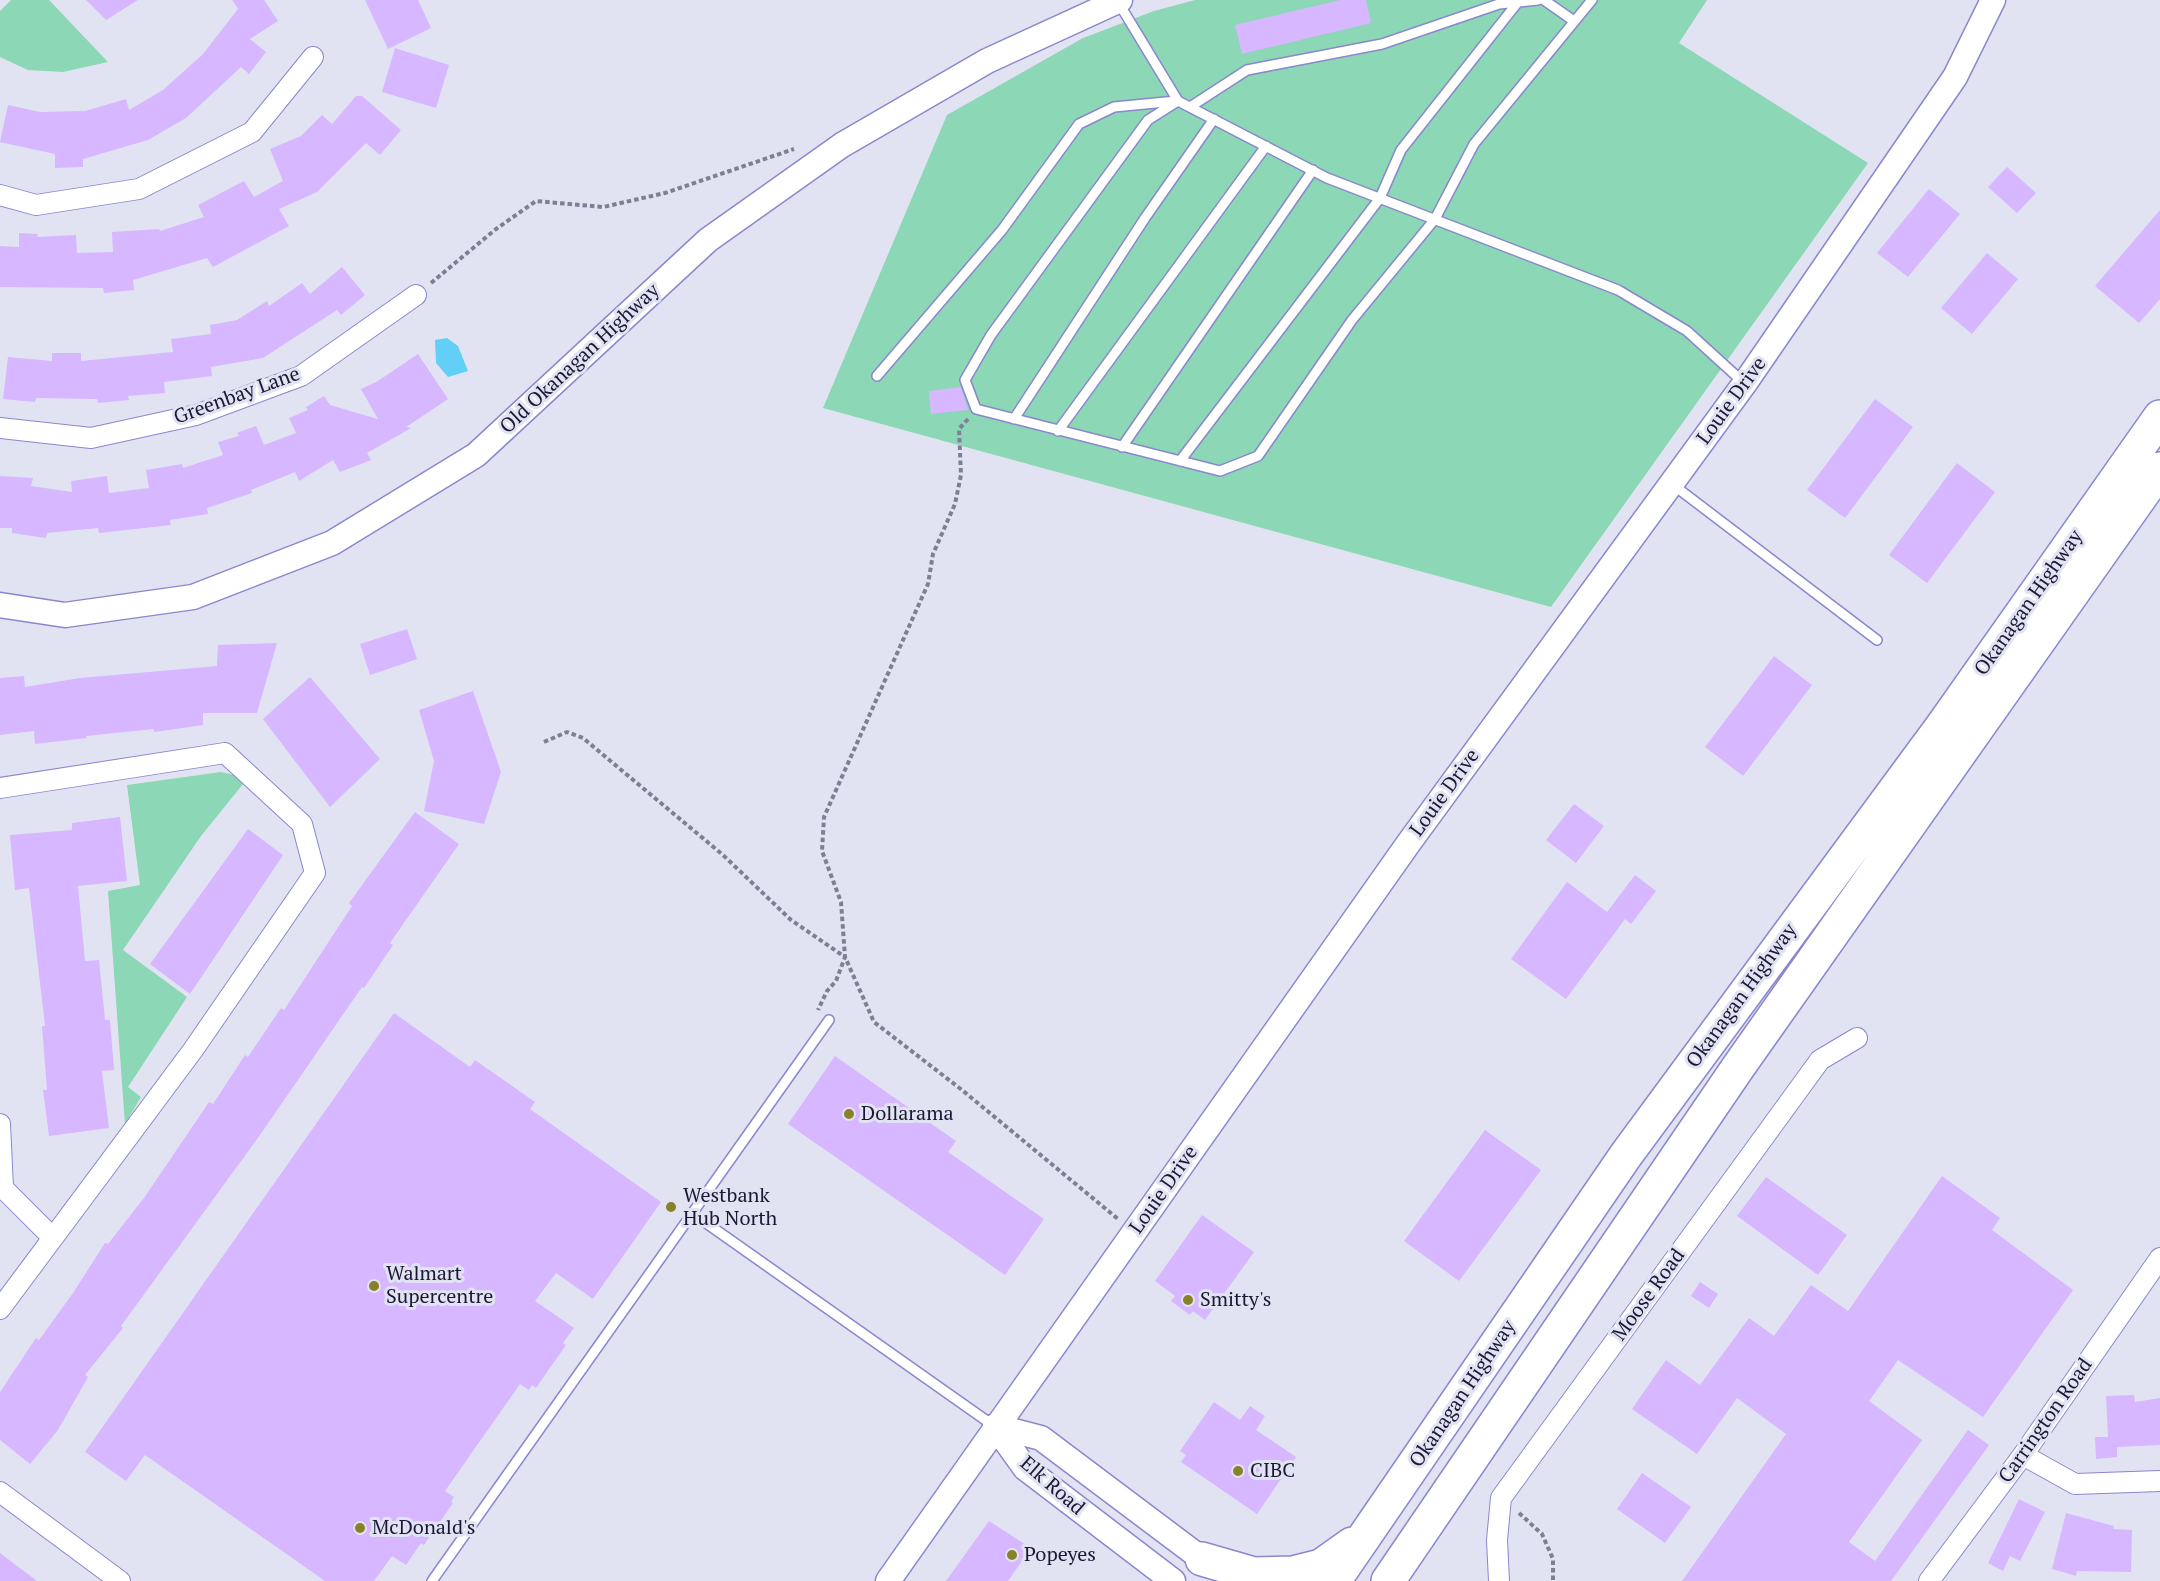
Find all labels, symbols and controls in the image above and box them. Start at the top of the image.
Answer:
street label: Old Okanagan Highway [495,279,665,439]
street label: Louie Drive [1692,353,1772,449]
street label: Greenbay Lane [171,362,303,430]
street label: Okanagan Highway [1970,526,2088,680]
street label: Louie Drive [1405,745,1485,841]
street label: Okanagan Highway [1682,919,1802,1073]
place label: Dollarama [861,1102,953,1126]
marker: Dollarama [842,1107,856,1121]
street label: Louie Drive [1125,1141,1203,1239]
place label: Westbank Hub North [683,1184,777,1231]
marker: Westbank Hub North [664,1200,678,1214]
street label: Moose Road [1608,1244,1690,1346]
place label: Walmart Supercentre [386,1262,493,1309]
marker: Walmart Supercentre [367,1279,381,1293]
place label: Smitty's [1200,1288,1271,1312]
marker: Smitty's [1181,1293,1195,1307]
street label: Okanagan Highway [1405,1316,1521,1472]
street label: Carrington Road [1994,1354,2098,1488]
street label: Elk Road [1015,1452,1089,1520]
place label: CIBC [1250,1459,1295,1483]
marker: CIBC [1231,1464,1245,1478]
place label: McDonald's [372,1516,475,1540]
marker: McDonald's [353,1521,367,1535]
place label: Popeyes [1024,1543,1096,1567]
marker: Popeyes [1005,1548,1019,1562]

